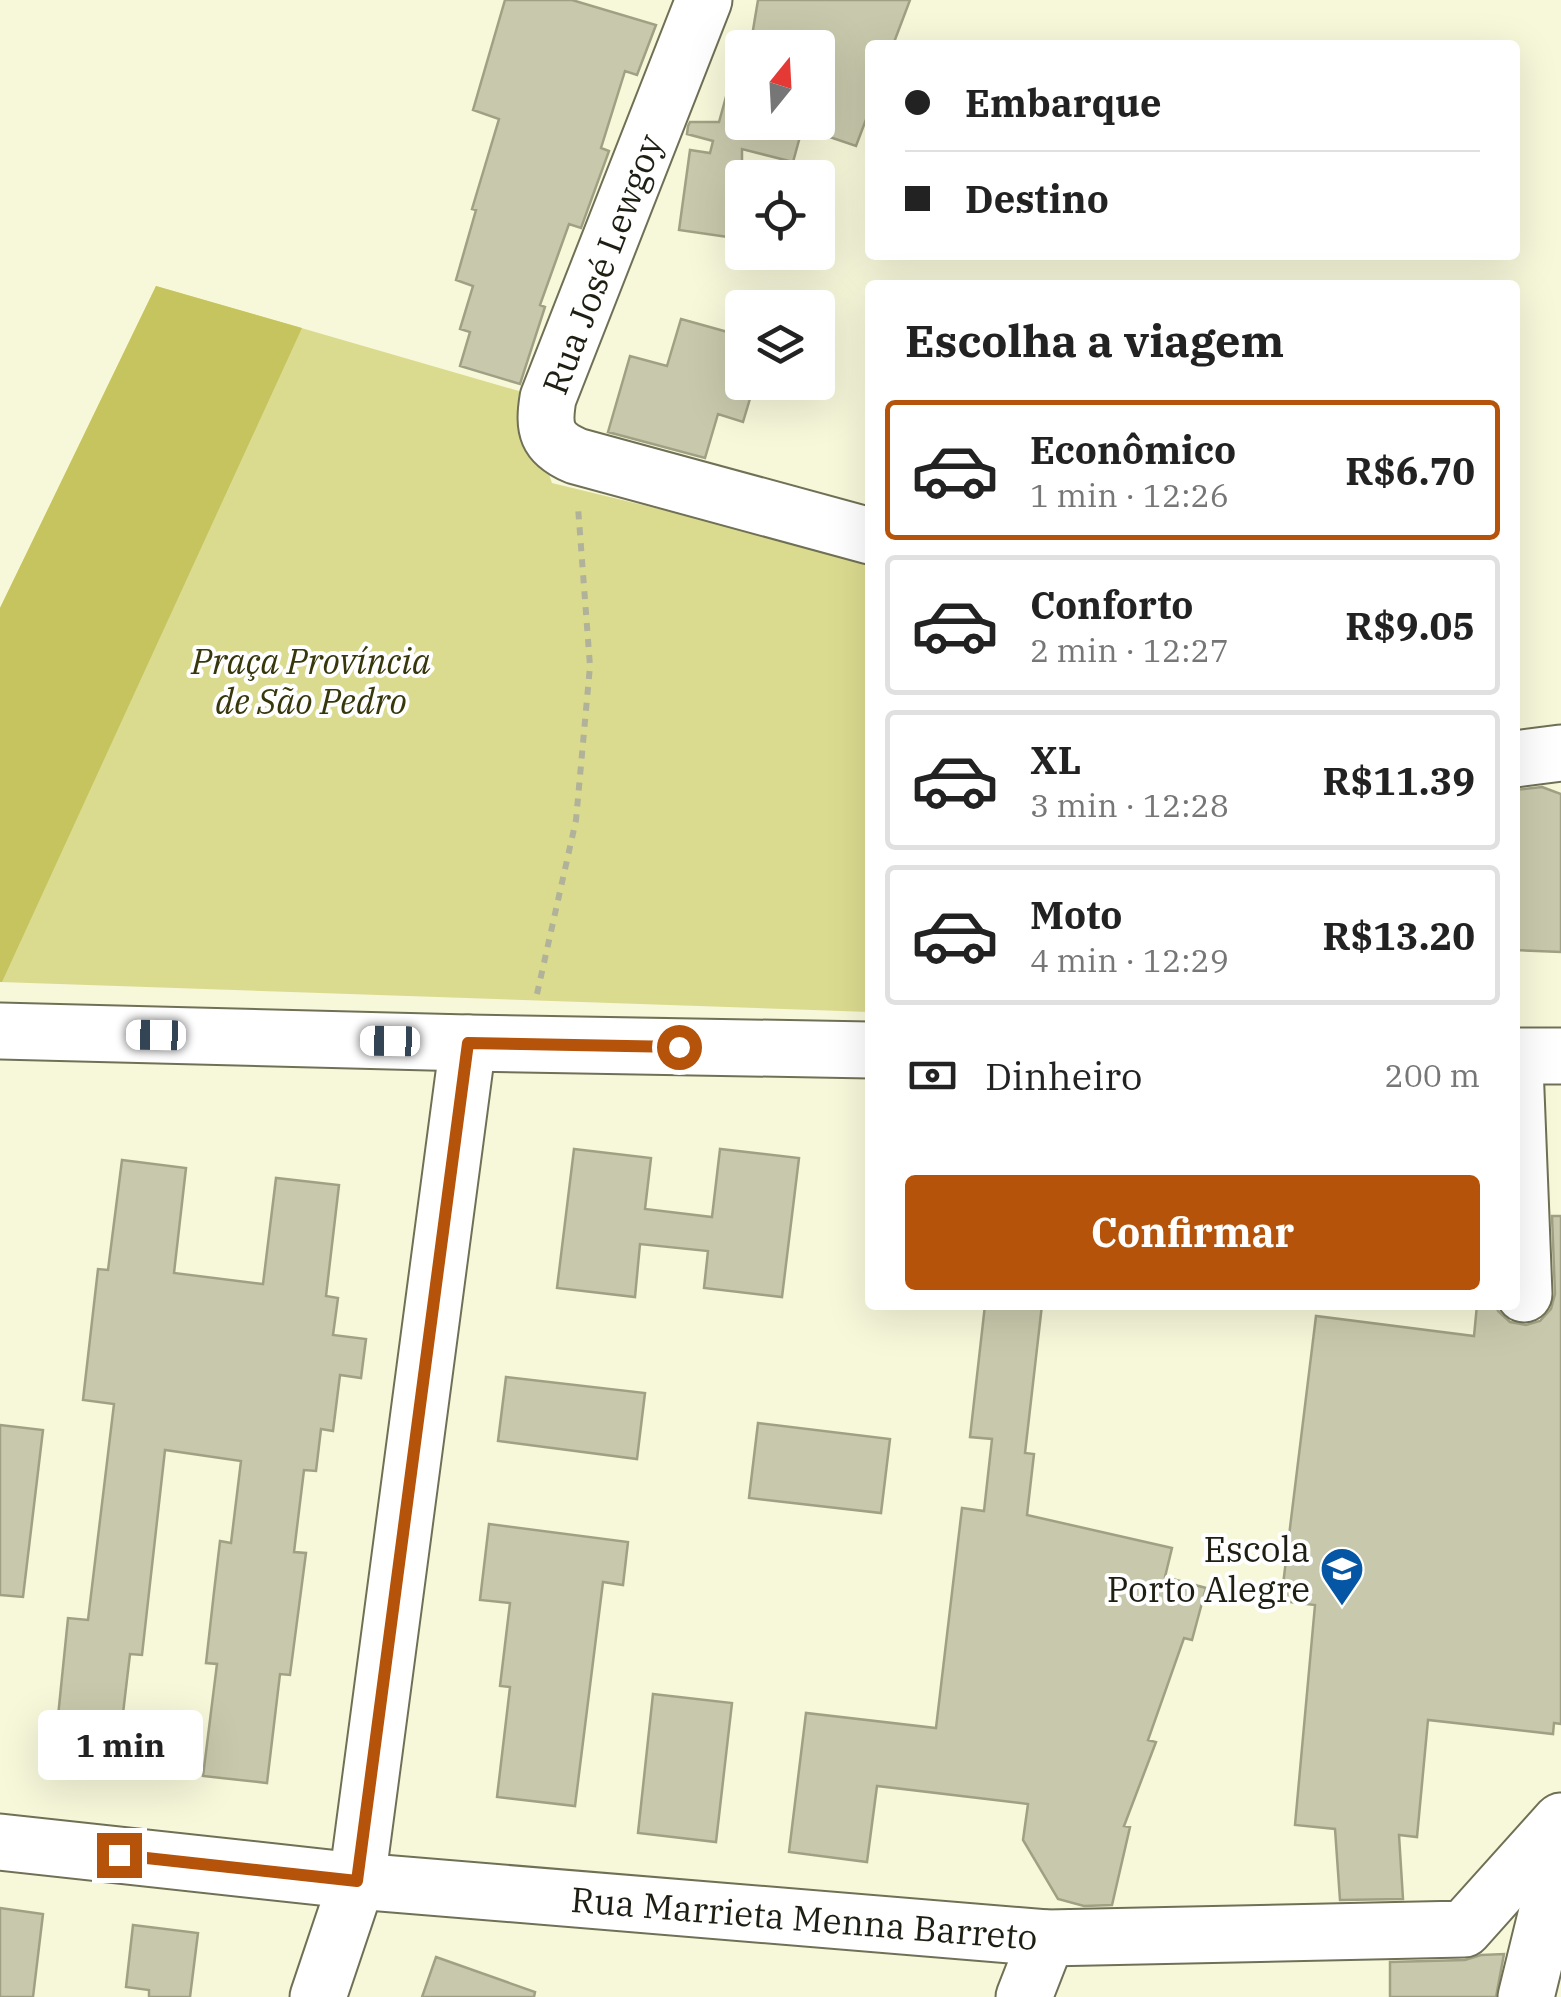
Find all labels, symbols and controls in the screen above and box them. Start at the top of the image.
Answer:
north arrow [725,30,835,140]
map controls [725,30,835,400]
text: Embarque [965,78,1161,127]
street label: Rua José Lewgoy [531,127,673,401]
button: locate [725,160,835,270]
text: Destino [965,174,1109,223]
button: layers [725,290,835,400]
text: Escolha a viagem [905,311,1284,369]
icon: car [910,425,1000,515]
text: Econômico [1030,425,1236,474]
text: R$6.70 [1345,446,1475,495]
text: 1 min · 12:26 [1030,474,1229,516]
icon: car [910,580,1000,670]
text: Conforto [1030,580,1193,629]
text: R$9.05 [1345,601,1475,650]
text: 2 min · 12:27 [1030,629,1229,671]
park label: Praça Província de São Pedro [190,638,431,724]
icon: car [910,735,1000,825]
text: XL [1030,735,1081,784]
text: R$11.39 [1323,756,1475,805]
text: 3 min · 12:28 [1030,784,1229,826]
icon: car [910,890,1000,980]
text: Moto [1030,890,1122,939]
text: R$13.20 [1323,911,1475,960]
text: 4 min · 12:29 [1030,939,1229,981]
car [126,1019,186,1051]
car [360,1025,420,1057]
route start [657,1025,702,1070]
icon: cash [905,1048,960,1103]
text: Dinheiro [985,1051,1142,1100]
text: 200 m [1384,1054,1480,1096]
button: Confirmar [905,1175,1480,1290]
place label: Escola Porto Alegre [1107,1526,1310,1612]
school or university icon: Escola Porto Alegre [1319,1546,1365,1607]
callout: 1 min [36,1710,202,1780]
text: 1 min [76,1724,165,1766]
route end [97,1833,142,1878]
street label: Rua Marrieta Menna Barreto [569,1876,1040,1960]

